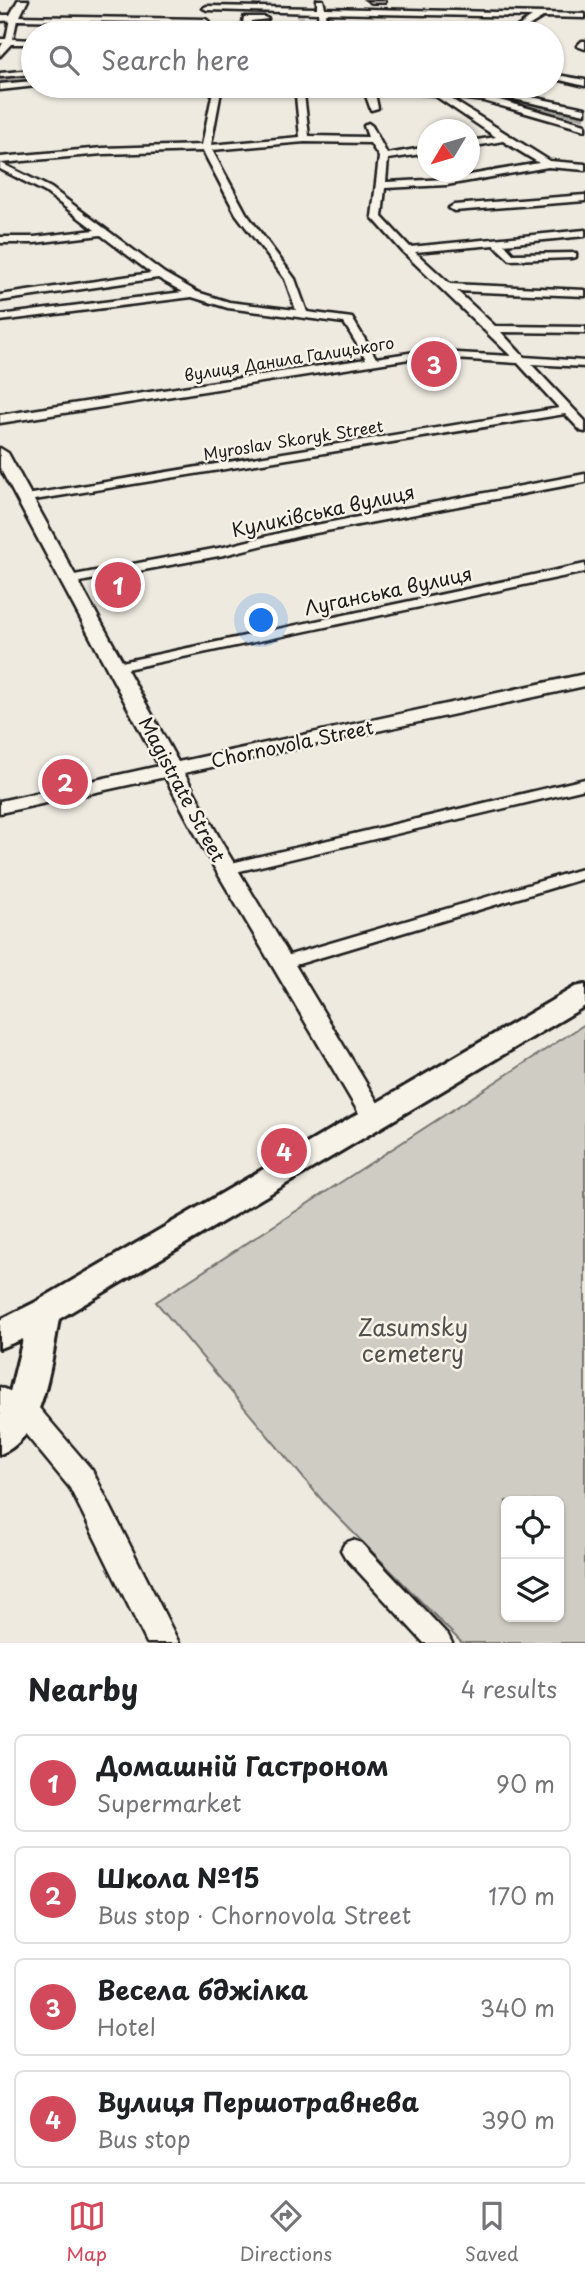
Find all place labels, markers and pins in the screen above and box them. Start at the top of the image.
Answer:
pin: 3 [411,338,457,390]
pin: 1 [95,559,141,611]
pin: 2 [42,756,88,808]
pin: 4 [261,1125,307,1177]

